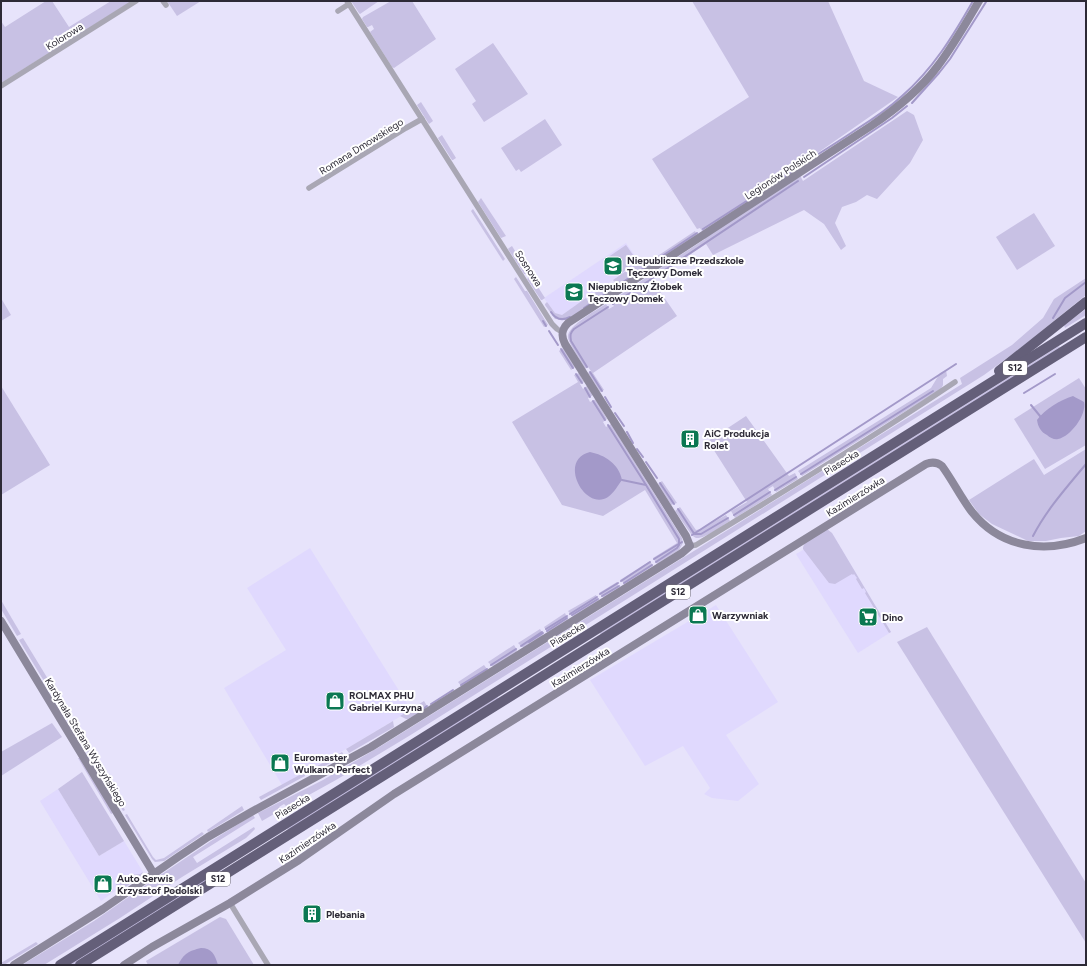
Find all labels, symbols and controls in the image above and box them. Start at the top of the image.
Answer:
street label: Kolorowa [43,20,85,53]
street label: Romana Dmowskiego [317,115,406,178]
street label: Legionów Polskich [742,146,819,202]
street label: Sosnowa [512,248,545,289]
place label: Niepubliczne Przedszkole Tęczowy Domek [627,254,744,279]
school or university icon: Niepubliczne Przedszkole Tęczowy Domek [602,255,624,277]
place label: Niepubliczny Żłobek Tęczowy Domek [588,280,683,305]
school or university icon: Niepubliczny Żłobek Tęczowy Domek [563,281,585,303]
road number: S12 [1003,361,1027,375]
place label: AiC Produkcja Rolet [704,427,769,452]
building icon: AiC Produkcja Rolet [679,428,701,450]
street label: Piasecka [821,447,861,478]
street label: Kazimierzówka [824,473,887,519]
road number: S12 [666,585,690,599]
shop icon: Warzywniak [687,604,709,626]
supermarket icon: Dino [857,606,879,628]
place label: Warzywniak [712,609,769,622]
place label: Dino [882,611,903,624]
street label: Piasecka [547,619,587,650]
street label: Kazimierzówka [549,644,612,690]
street label: Kardynała Stefana Wyszyńskiego [42,675,129,809]
place label: ROLMAX PHU Gabriel Kurzyna [349,689,422,714]
shop icon: ROLMAX PHU Gabriel Kurzyna [324,690,346,712]
place label: Euromaster Wulkano Perfect [294,751,370,776]
shop icon: Euromaster Wulkano Perfect [269,752,291,774]
street label: Piasecka [272,791,312,822]
street label: Kazimierzówka [276,818,338,866]
place label: Auto Serwis Krzysztof Podolski [117,872,202,897]
road number: S12 [206,872,230,886]
shop icon: Auto Serwis Krzysztof Podolski [92,873,114,895]
building icon: Plebania [301,903,323,925]
place label: Plebania [326,908,365,921]

